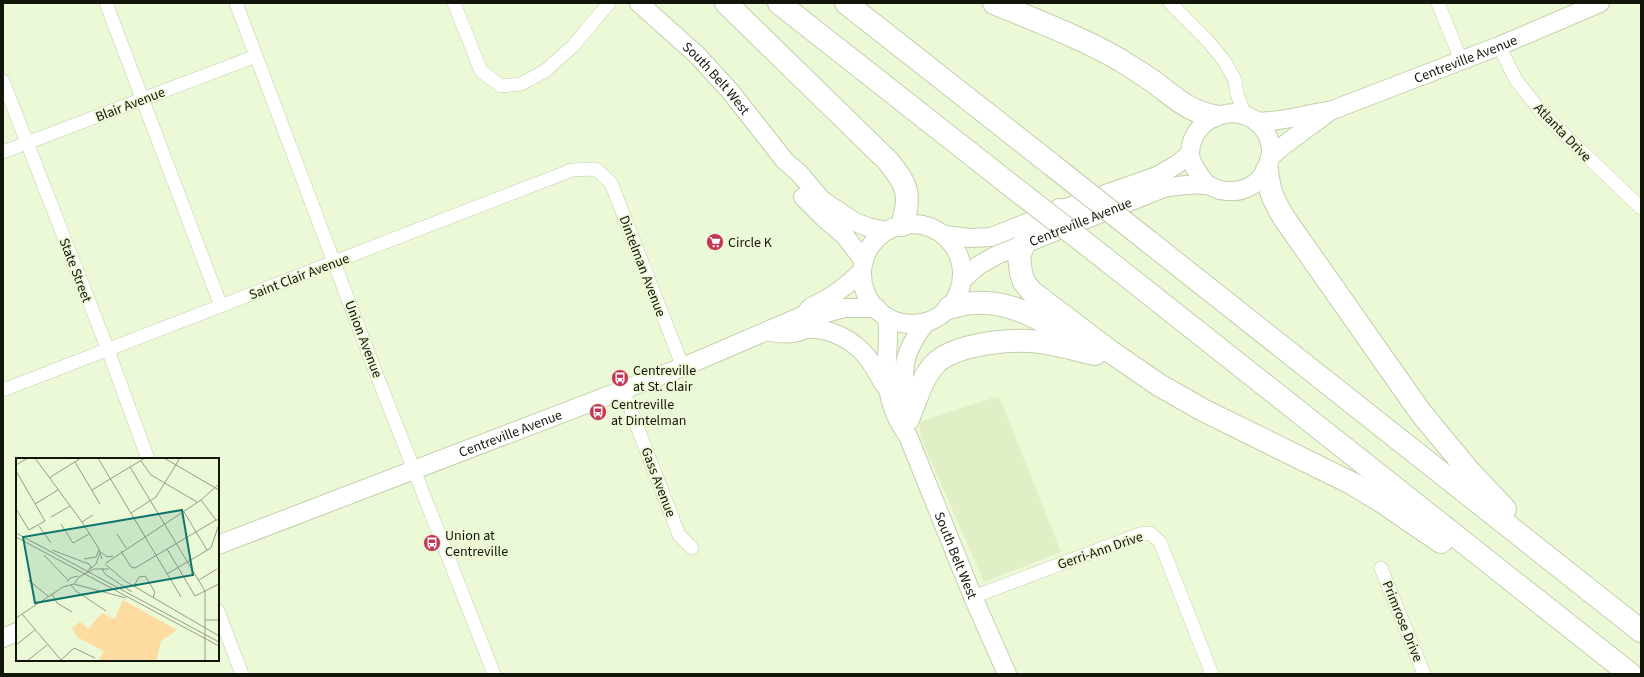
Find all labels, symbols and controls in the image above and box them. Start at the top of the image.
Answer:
street label: Centreville Avenue [1411,30,1521,89]
street label: South Belt West [678,38,754,120]
street label: Blair Avenue [93,82,168,127]
street label: Atlanta Drive [1529,99,1596,167]
street label: Centreville Avenue [1026,193,1135,252]
street label: Dintelman Avenue [614,213,671,320]
supermarket icon: Circle K [705,232,725,252]
place label: Circle K [728,233,773,253]
street label: State Street [54,235,97,306]
street label: Saint Clair Avenue [246,249,352,305]
street label: Union Avenue [339,298,387,381]
place label: Centreville at St. Clair [633,361,696,397]
bus stop icon: Centreville at St. Clair [610,368,630,388]
place label: Centreville at Dintelman [611,395,686,431]
bus stop icon: Centreville at Dintelman [588,402,608,422]
street label: Centreville Avenue [456,405,565,463]
street label: Gass Avenue [636,445,681,520]
inset map [16,458,219,661]
street label: South Belt West [929,509,982,602]
place label: Union at Centreville [445,526,508,562]
street label: Gerri-Ann Drive [1055,527,1146,575]
bus stop icon: Union at Centreville [422,533,442,553]
street label: Primrose Drive [1377,578,1427,665]

